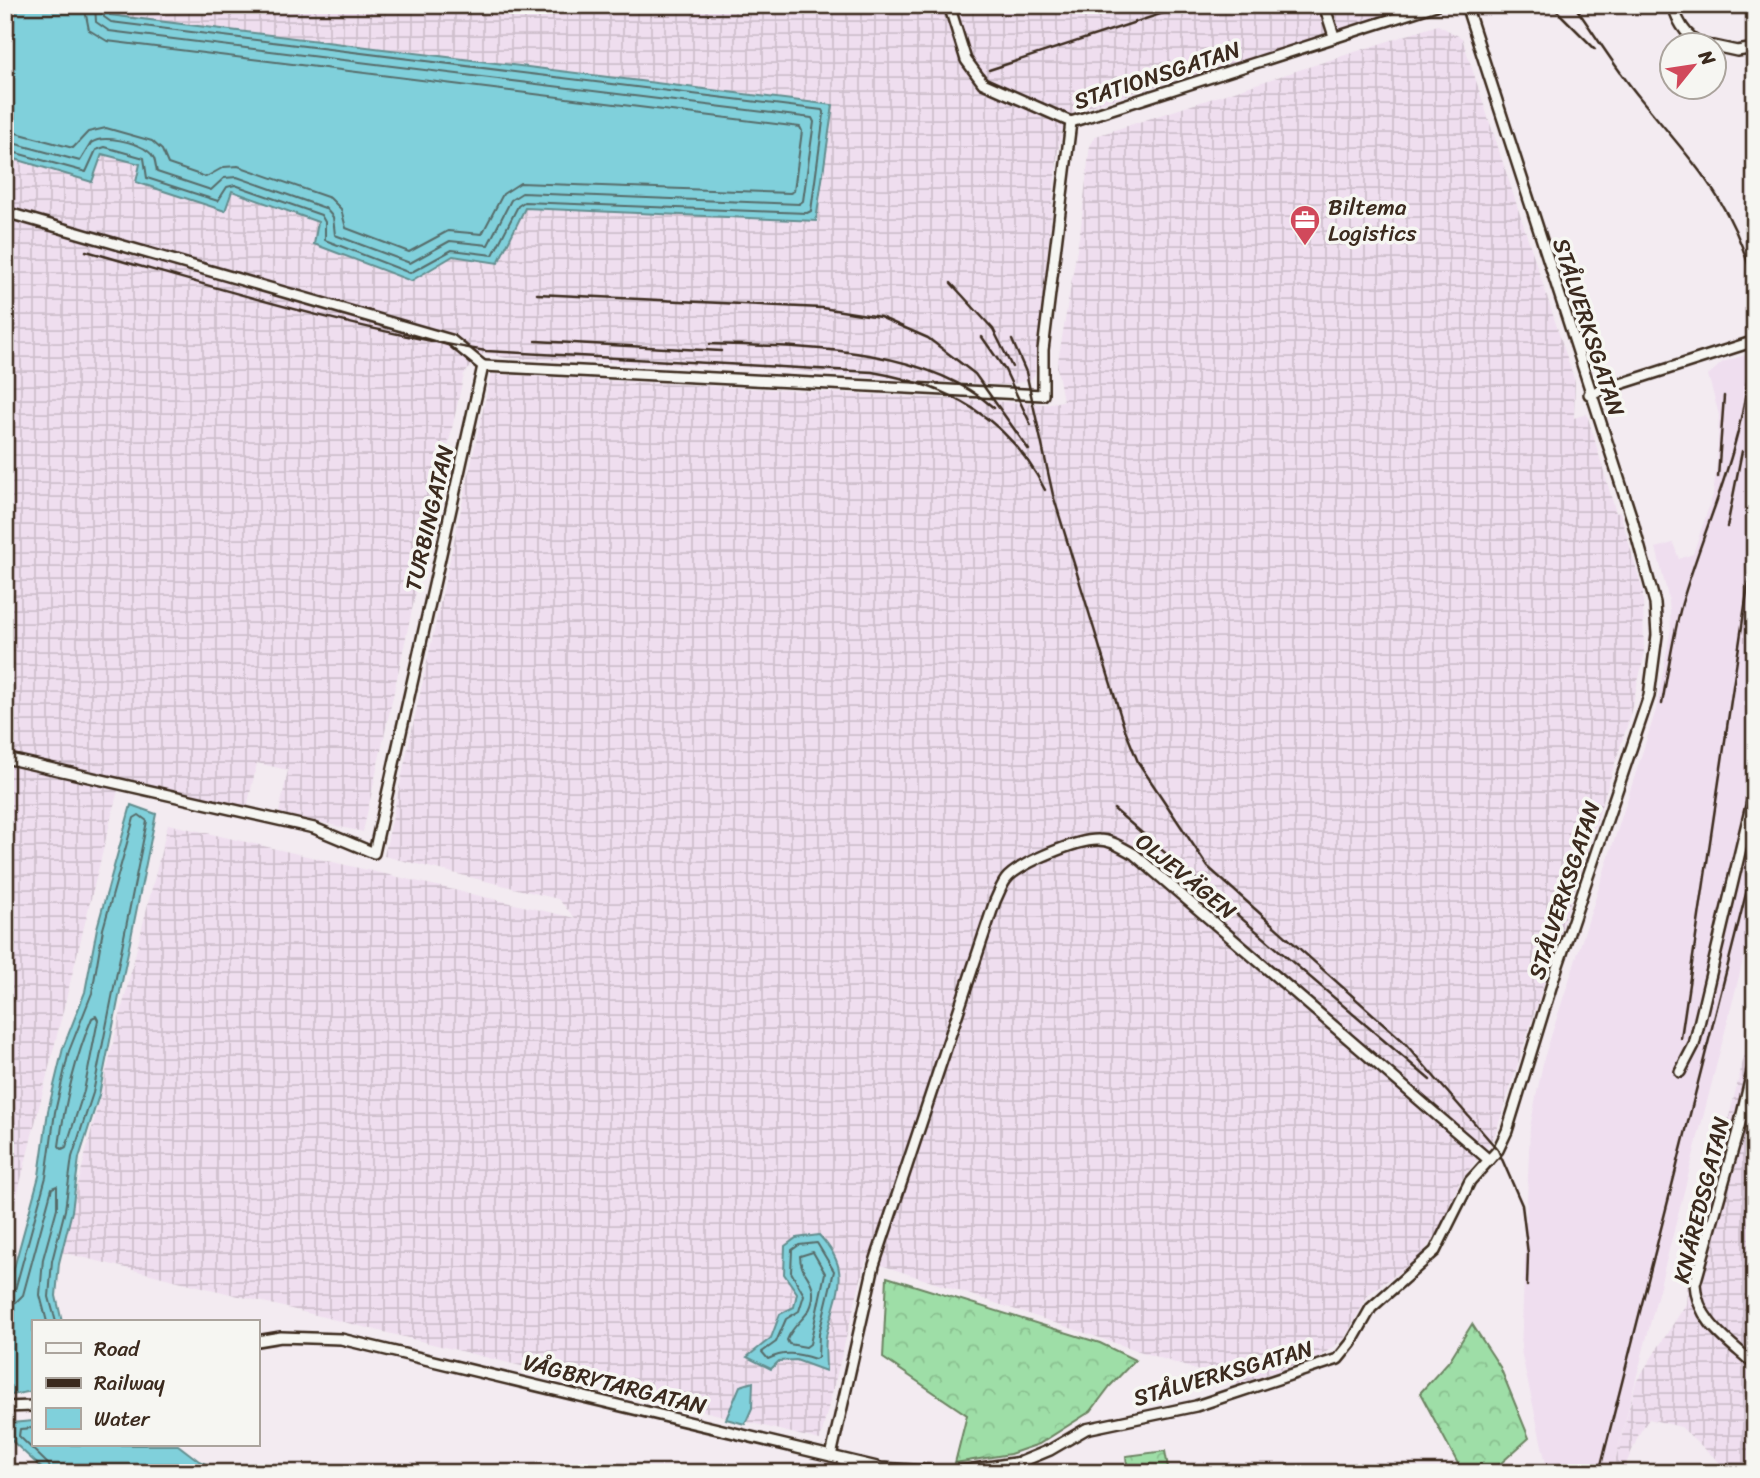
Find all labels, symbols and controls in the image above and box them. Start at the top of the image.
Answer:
street label: STATIONSGATAN [1068,29,1246,122]
north arrow [1658,32,1728,102]
text: N [1689,43,1725,72]
place label: Biltema Logistics [1328,187,1417,254]
office icon: Biltema Logistics [1288,203,1322,247]
street label: STÅLVERKSGATAN [1540,233,1637,422]
street label: TURBINGATAN [393,441,466,595]
street label: STÅLVERKSGATAN [1516,796,1613,985]
street label: OLJEVÄGEN [1126,822,1246,930]
street label: KNÄREDSGATAN [1661,1113,1742,1288]
legend [32,1320,259,1446]
street label: STÅLVERKSGATAN [1128,1328,1318,1419]
text: Road [94,1330,141,1368]
street label: VÅGBRYTARGATAN [519,1342,711,1427]
text: Railway [94,1364,165,1402]
text: Water [94,1400,151,1438]

